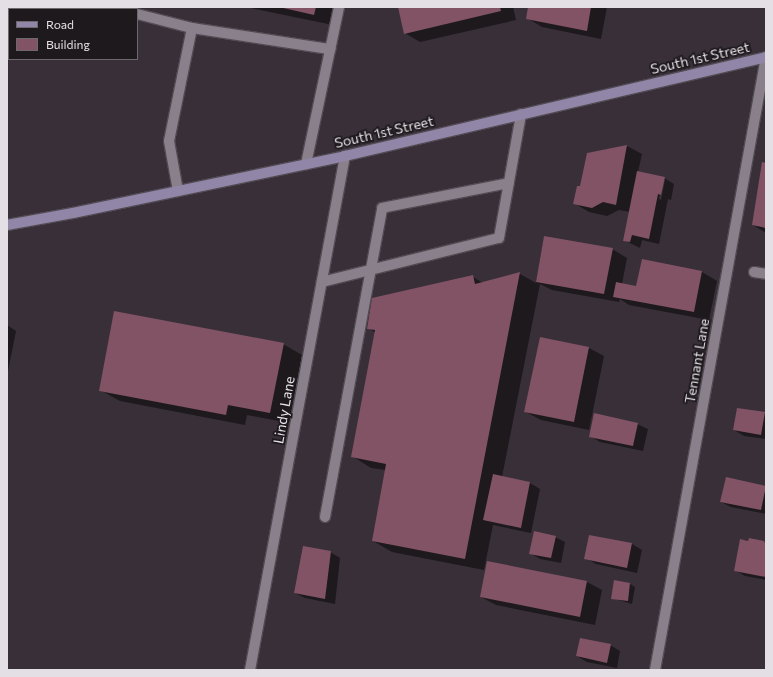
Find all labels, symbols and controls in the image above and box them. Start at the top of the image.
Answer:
legend [8,8,138,60]
text: Road [46,17,74,31]
text: Building [46,37,90,51]
street label: South 1st Street [649,38,751,78]
street label: South 1st Street [333,112,435,152]
street label: Tennant Lane [681,317,713,405]
street label: Lindy Lane [270,375,298,445]

